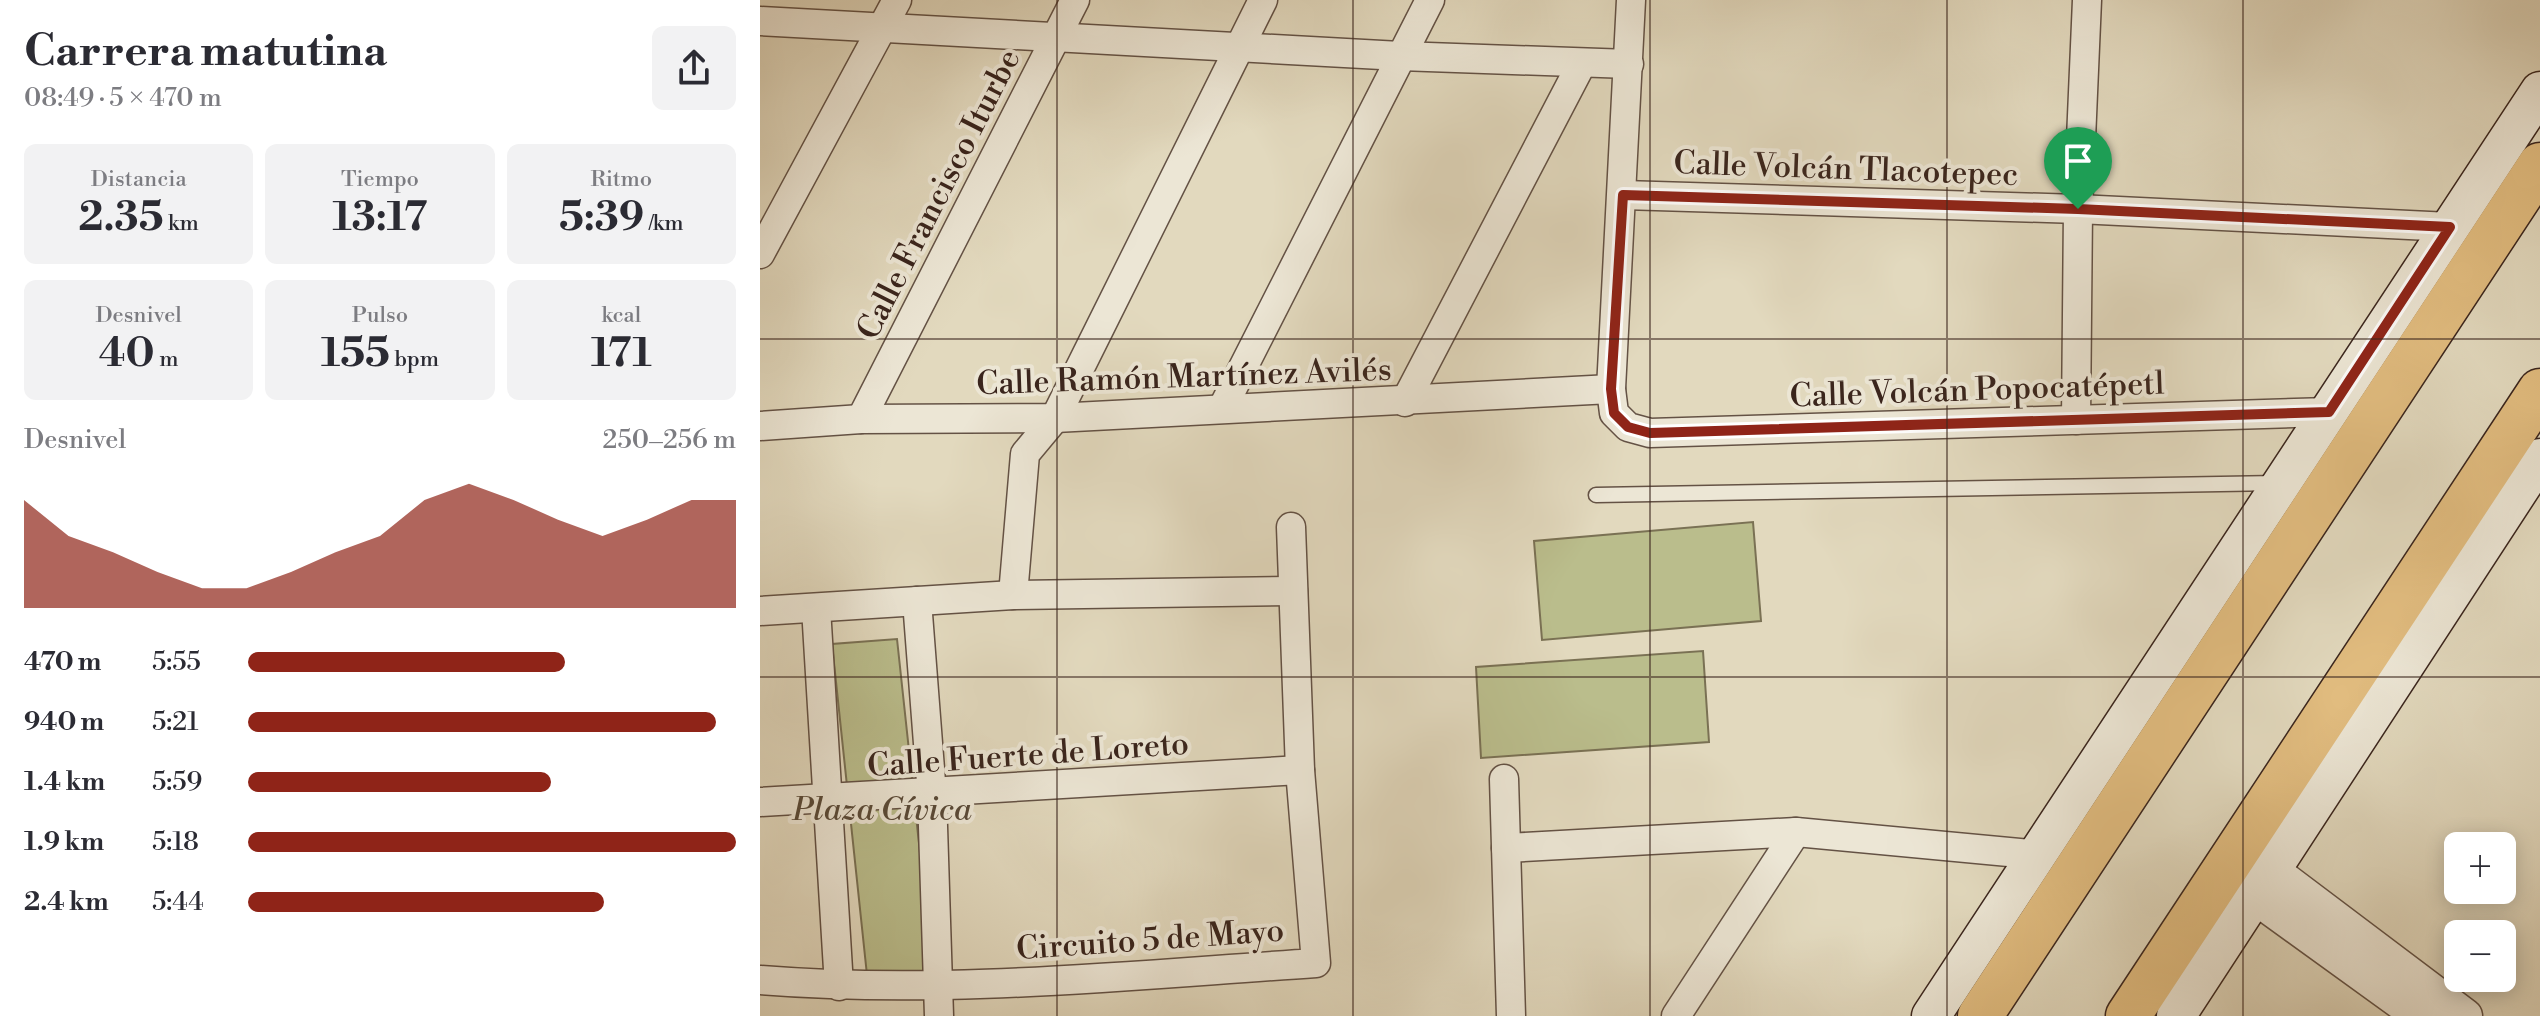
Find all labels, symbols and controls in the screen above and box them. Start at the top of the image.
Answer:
text: Carrera matutina [24,24,387,79]
button: share [652,26,736,110]
street label: Calle Francisco Iturbe [848,43,1029,346]
text: 08:49 · 5 × 470 m [24,82,222,114]
pin [2044,127,2112,209]
icon: arrive [2056,139,2100,183]
street label: Calle Volcán Tlacotepec [1673,143,2019,195]
text: Distancia [91,166,187,193]
text: Tiempo [341,166,419,193]
text: Ritmo [591,166,652,193]
text: 2.35 [79,193,163,243]
text: 13:17 [333,193,427,243]
text: 5:39 [559,193,644,243]
text: km [163,210,199,237]
text: /km [644,210,684,237]
text: Desnivel [95,302,182,329]
text: Pulso [352,302,408,329]
text: kcal [601,302,641,329]
text: 40 [99,329,155,379]
text: 155 [321,329,390,379]
text: 171 [591,329,652,379]
text: m [155,346,179,373]
text: bpm [390,346,439,373]
street label: Calle Ramón Martínez Avilés [976,350,1392,404]
street label: Calle Volcán Popocatépetl [1789,363,2166,417]
text: Desnivel [24,424,126,456]
text: 250–256 m [603,424,736,456]
text: 470 m [24,646,102,678]
text: 5:55 [152,646,201,678]
text: 940 m [24,706,104,738]
text: 5:21 [152,706,199,738]
street label: Calle Fuerte de Loreto [866,724,1190,786]
text: 1.4 km [24,766,105,798]
text: 5:59 [152,766,202,798]
park label: Plaza Cívica [791,790,972,830]
text: 1.9 km [24,826,104,858]
text: 5:18 [152,826,199,858]
map controls [2444,832,2516,992]
button: + [2444,832,2516,904]
text: 2.4 km [24,886,109,918]
text: 5:44 [152,886,204,918]
street label: Circuito 5 de Mayo [1015,911,1285,969]
button: − [2444,920,2516,992]

